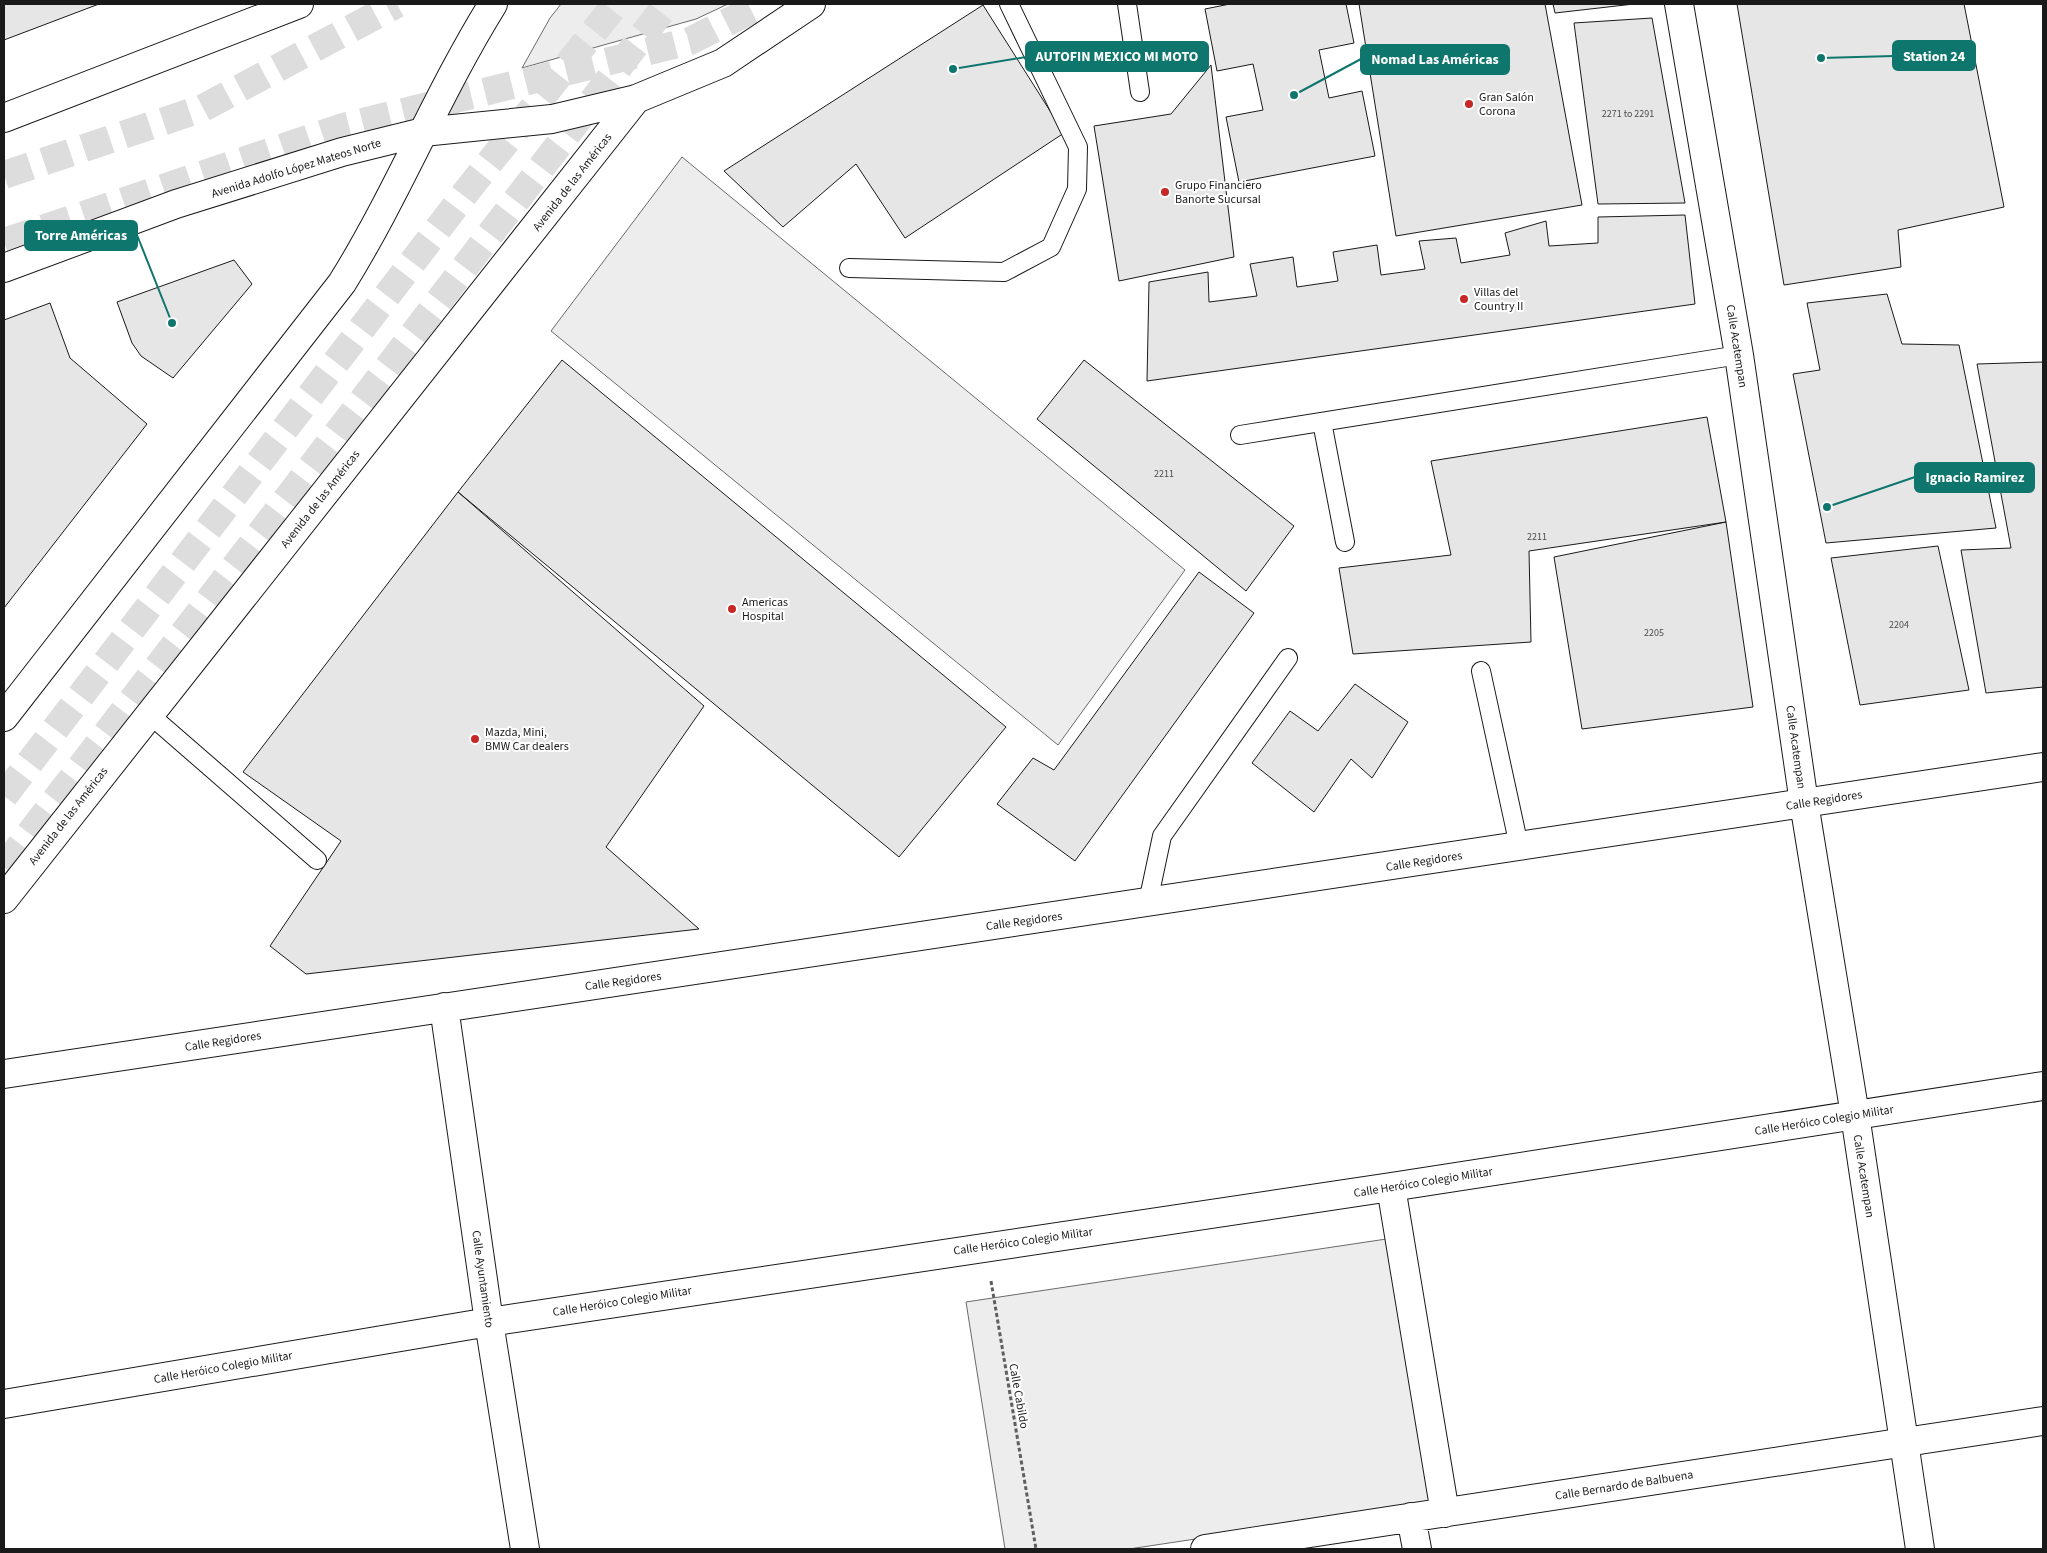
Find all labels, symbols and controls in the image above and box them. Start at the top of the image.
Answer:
callout: Station 24 [1893,41,1975,70]
callout: AUTOFIN MEXICO MI MOTO [1026,42,1208,71]
callout: Nomad Las Américas [1361,45,1509,74]
text: AUTOFIN MEXICO MI MOTO [1035,47,1198,67]
text: Station 24 [1903,47,1966,67]
text: Nomad Las Américas [1371,50,1499,70]
place label: Gran Salón Corona [1479,89,1534,120]
marker: Gran Salón Corona [1463,98,1475,110]
house number: 2271 to 2291 [1602,107,1654,121]
street label: Avenida de las Américas [529,130,616,235]
street label: Avenida Adolfo López Mateos Norte [209,135,383,202]
place label: Grupo Financiero Banorte Sucursal [1175,177,1262,208]
marker: Grupo Financiero Banorte Sucursal [1159,186,1171,198]
callout: Torre Américas [25,221,137,250]
text: Torre Américas [35,226,127,246]
place label: Villas del Country II [1474,284,1523,315]
marker: Villas del Country II [1458,293,1470,305]
street label: Calle Acatempan [1722,303,1751,389]
street label: Avenida de las Américas [277,447,364,552]
callout: Ignacio Ramirez [1915,463,2034,492]
house number: 2211 [1154,467,1174,481]
text: Ignacio Ramirez [1926,468,2025,488]
house number: 2211 [1527,530,1547,544]
place label: Americas Hospital [742,594,788,625]
marker: Americas Hospital [726,603,738,615]
house number: 2204 [1889,618,1909,632]
house number: 2205 [1644,626,1664,640]
street label: Calle Acatempan [1781,704,1810,790]
place label: Mazda, Mini, BMW Car dealers [485,724,569,755]
marker: Mazda, Mini, BMW Car dealers [469,733,481,745]
street label: Avenida de las Américas [25,764,112,869]
street label: Calle Regidores [1785,786,1863,815]
street label: Calle Regidores [1385,847,1463,876]
street label: Calle Regidores [985,908,1063,935]
street label: Calle Regidores [584,968,662,995]
street label: Calle Regidores [184,1027,262,1056]
street label: Calle Heróico Colegio Militar [1753,1101,1896,1140]
street label: Calle Acatempan [1849,1133,1878,1219]
street label: Calle Heróico Colegio Militar [1352,1163,1495,1202]
street label: Calle Heróico Colegio Militar [952,1223,1095,1260]
street label: Calle Ayuntamiento [467,1229,498,1329]
street label: Calle Heróico Colegio Militar [551,1282,694,1321]
street label: Calle Heróico Colegio Militar [152,1347,295,1388]
street label: Calle Cabildo [1004,1362,1033,1430]
street label: Calle Bernardo de Balbuena [1554,1466,1694,1505]

